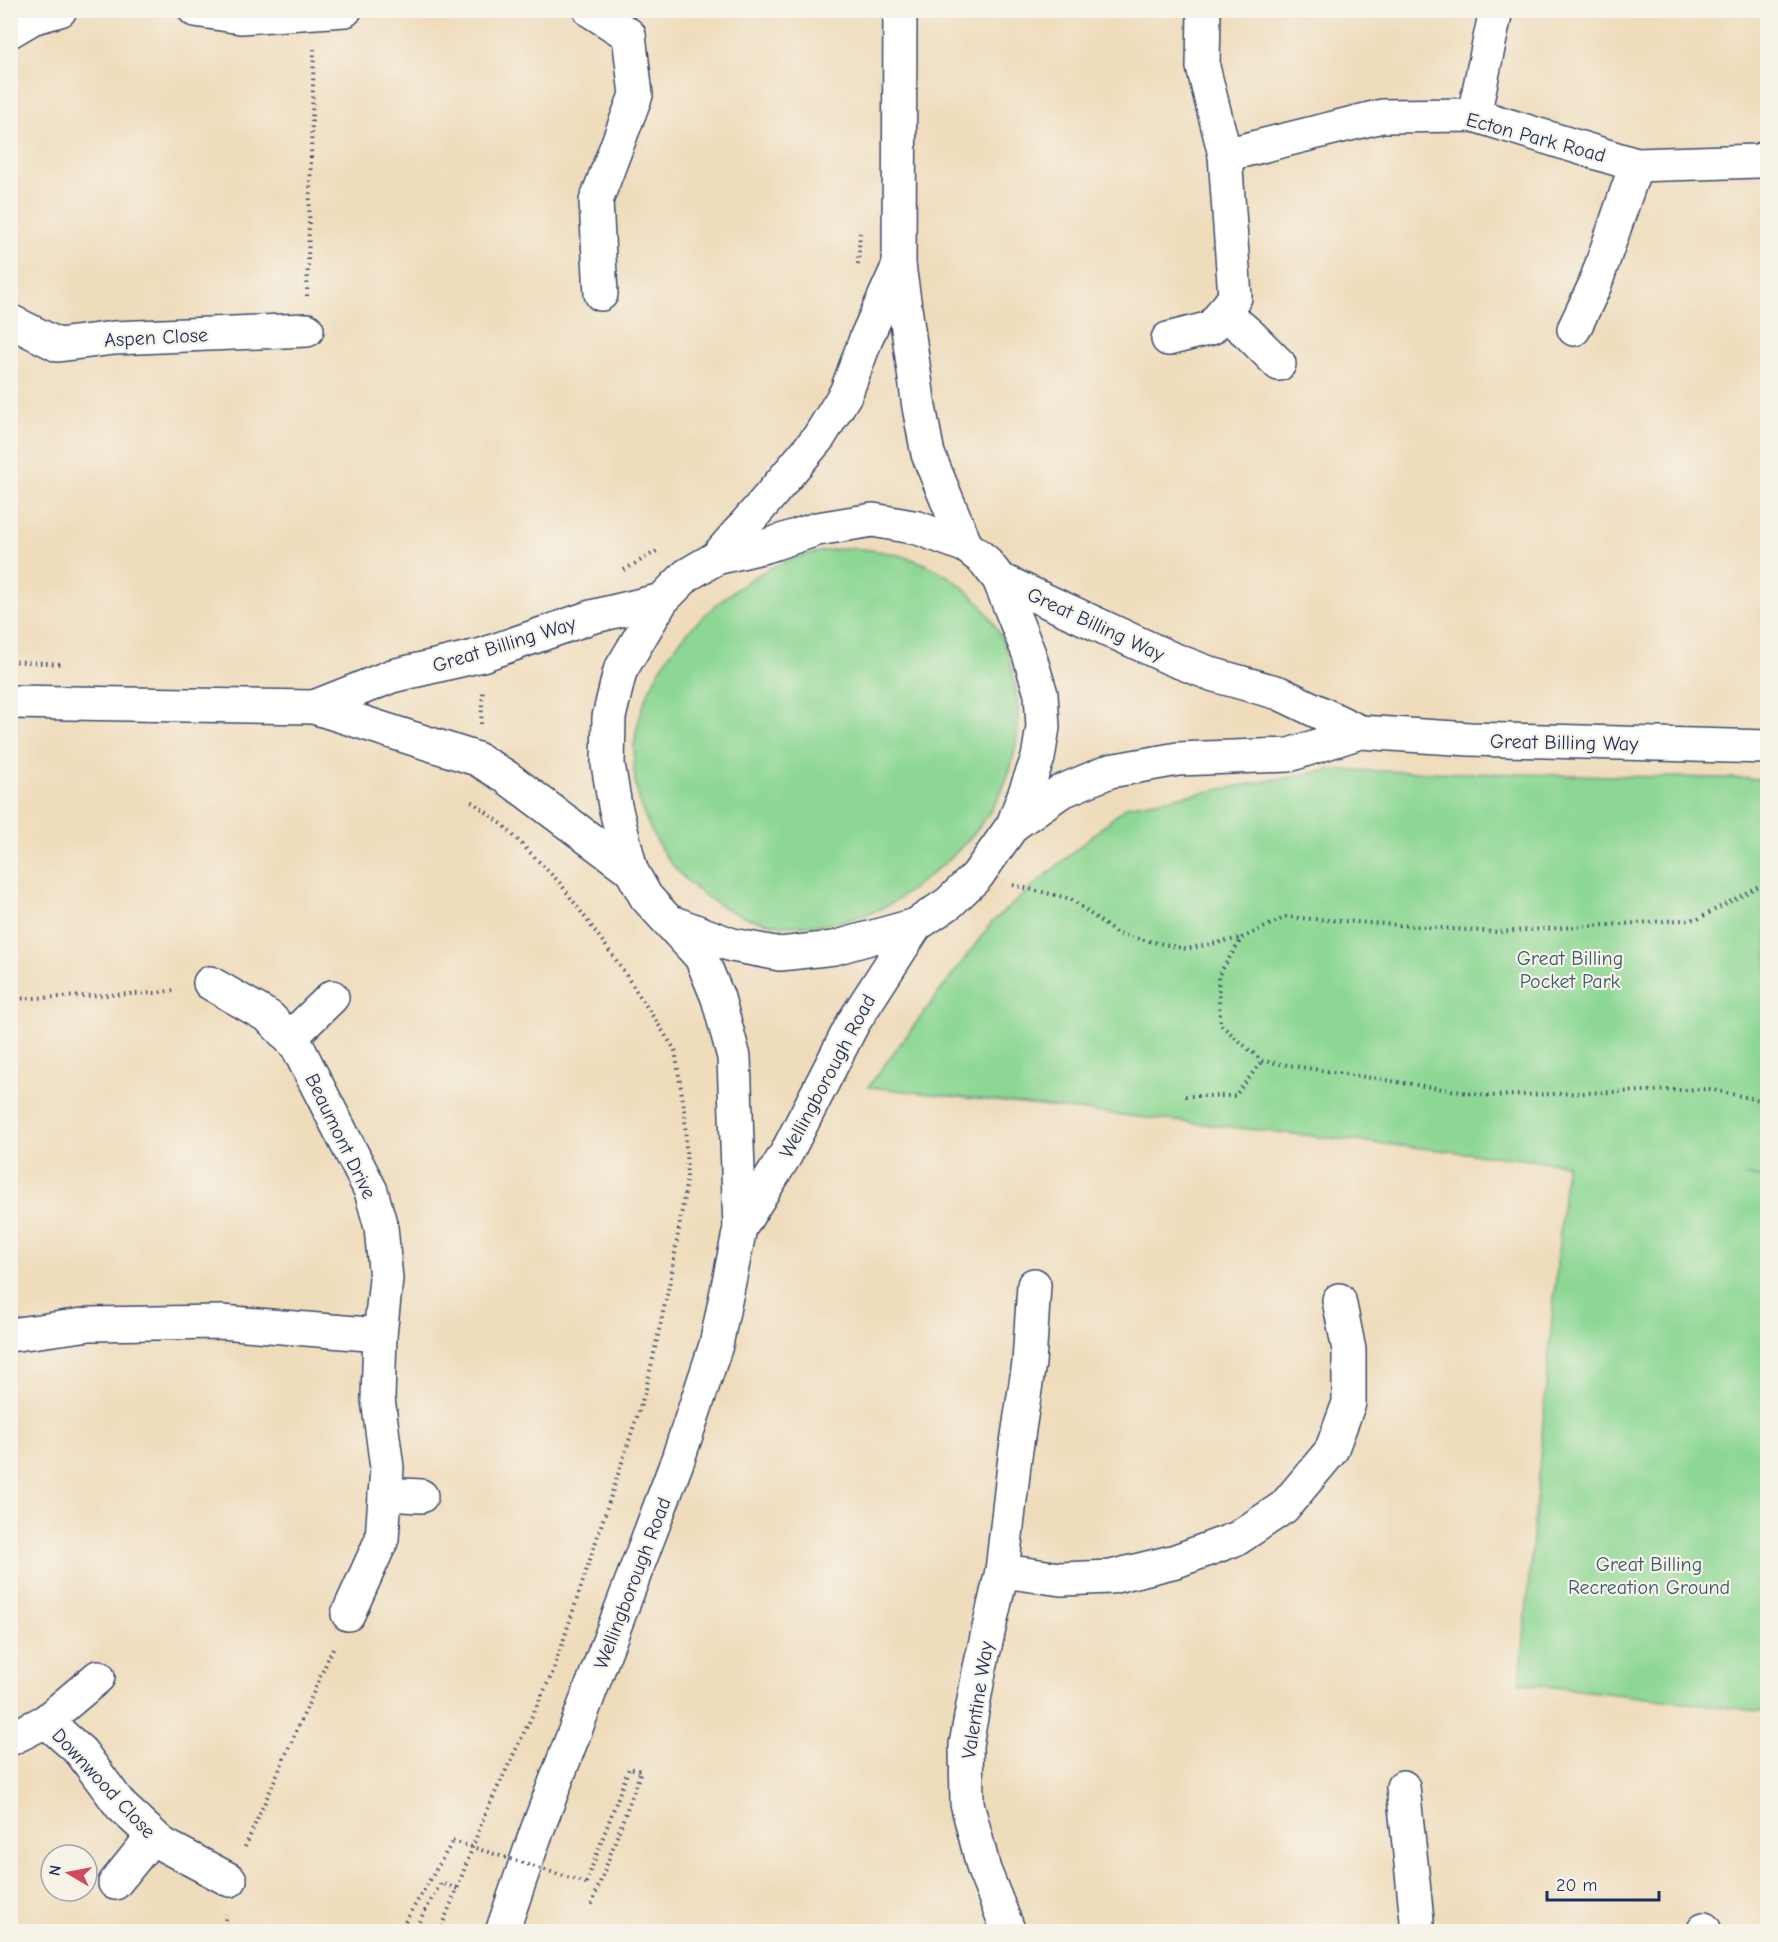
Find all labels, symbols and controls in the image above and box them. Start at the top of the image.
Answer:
street label: Ecton Park Road [1464,108,1608,167]
street label: Aspen Close [104,323,208,352]
street label: Great Billing Way [1024,583,1168,666]
street label: Great Billing Way [430,612,579,677]
street label: Great Billing Way [1490,730,1638,755]
park label: Great Billing Pocket Park [1517,947,1623,993]
street label: Wellingborough Road [775,991,880,1162]
street label: Beaumont Drive [300,1070,381,1203]
street label: Wellingborough Road [589,1494,676,1672]
park label: Great Billing Recreation Ground [1568,1553,1730,1599]
street label: Valentine Way [957,1640,998,1760]
street label: Downwood Close [47,1724,160,1843]
north arrow [39,1843,99,1903]
text: N [45,1864,65,1877]
scale bar [1547,1864,1660,1902]
text: 20 m [1556,1875,1597,1896]

